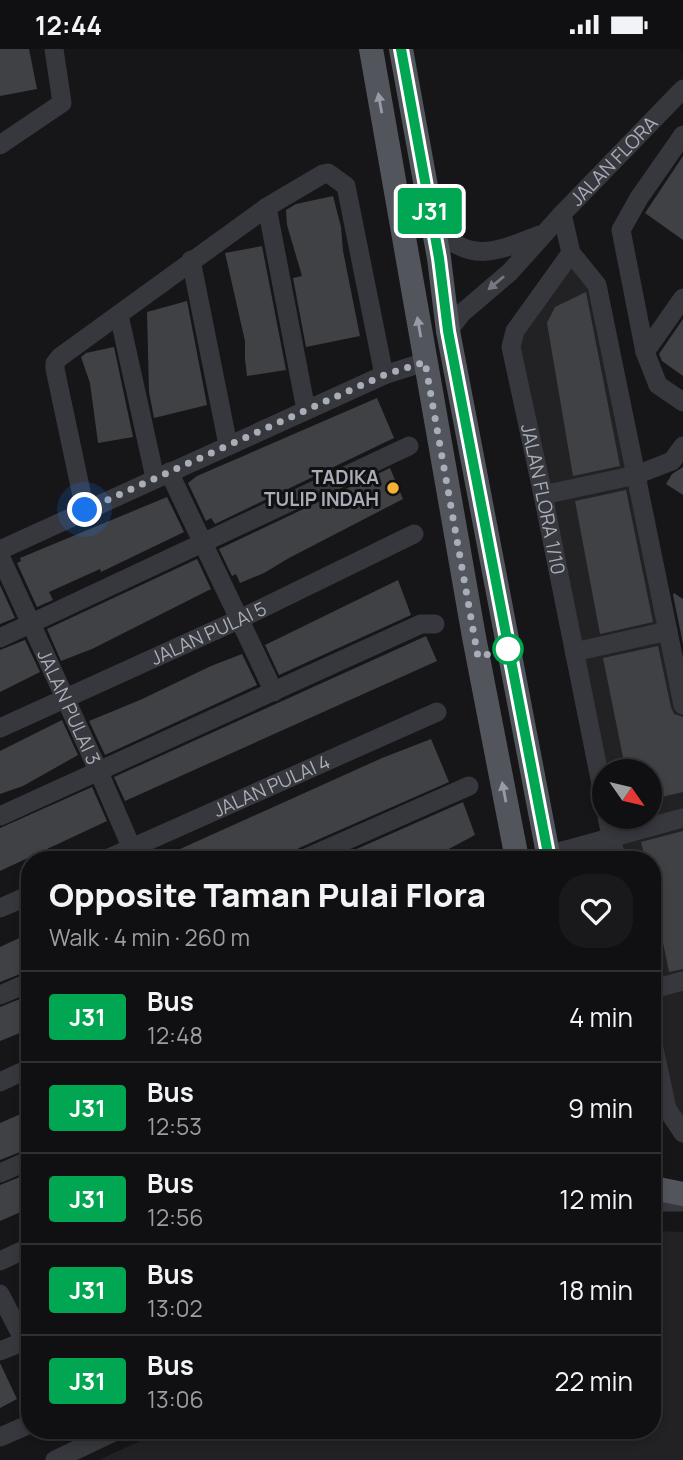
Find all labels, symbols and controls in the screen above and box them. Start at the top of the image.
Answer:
text: 12:44 [35,7,102,43]
one-way arrow [374,92,385,114]
street label: JALAN FLORA [564,110,663,211]
line badge: J31 [390,188,470,234]
text: J31 [412,194,448,227]
one-way arrow [488,275,505,290]
one-way arrow [413,316,424,338]
street label: JALAN FLORA 1/10 [515,421,572,577]
place label: TADIKA TULIP INDAH [264,464,379,512]
marker: TADIKA TULIP INDAH [385,480,401,496]
your location [67,492,102,527]
street label: JALAN PULAI 5 [146,595,271,671]
unlabelled marker [493,634,523,664]
street label: JALAN PULAI 3 [31,645,107,769]
street label: JALAN PULAI 4 [209,748,334,823]
north arrow [592,759,662,829]
map controls [592,759,662,829]
one-way arrow [498,781,509,803]
text: Opposite Taman Pulai Flora [49,872,486,917]
button: heart [559,874,633,948]
text: Walk · 4 min · 260 m [49,921,250,953]
text: Bus [147,983,194,1019]
text: 4 min [569,999,633,1035]
text: J31 [69,1000,106,1033]
text: 12:48 [147,1019,203,1051]
text: Bus [147,1074,194,1110]
text: 9 min [568,1090,633,1126]
text: J31 [69,1091,106,1124]
text: 12:53 [147,1110,202,1142]
text: Bus [147,1165,194,1201]
text: 12 min [559,1181,633,1217]
text: J31 [69,1182,106,1215]
text: 12:56 [147,1201,204,1233]
text: Bus [147,1256,194,1292]
text: 18 min [559,1272,633,1308]
text: J31 [69,1273,106,1306]
text: 13:02 [147,1292,203,1324]
text: Bus [147,1347,194,1383]
text: 22 min [555,1363,633,1399]
text: J31 [69,1364,106,1397]
text: 13:06 [147,1383,204,1415]

